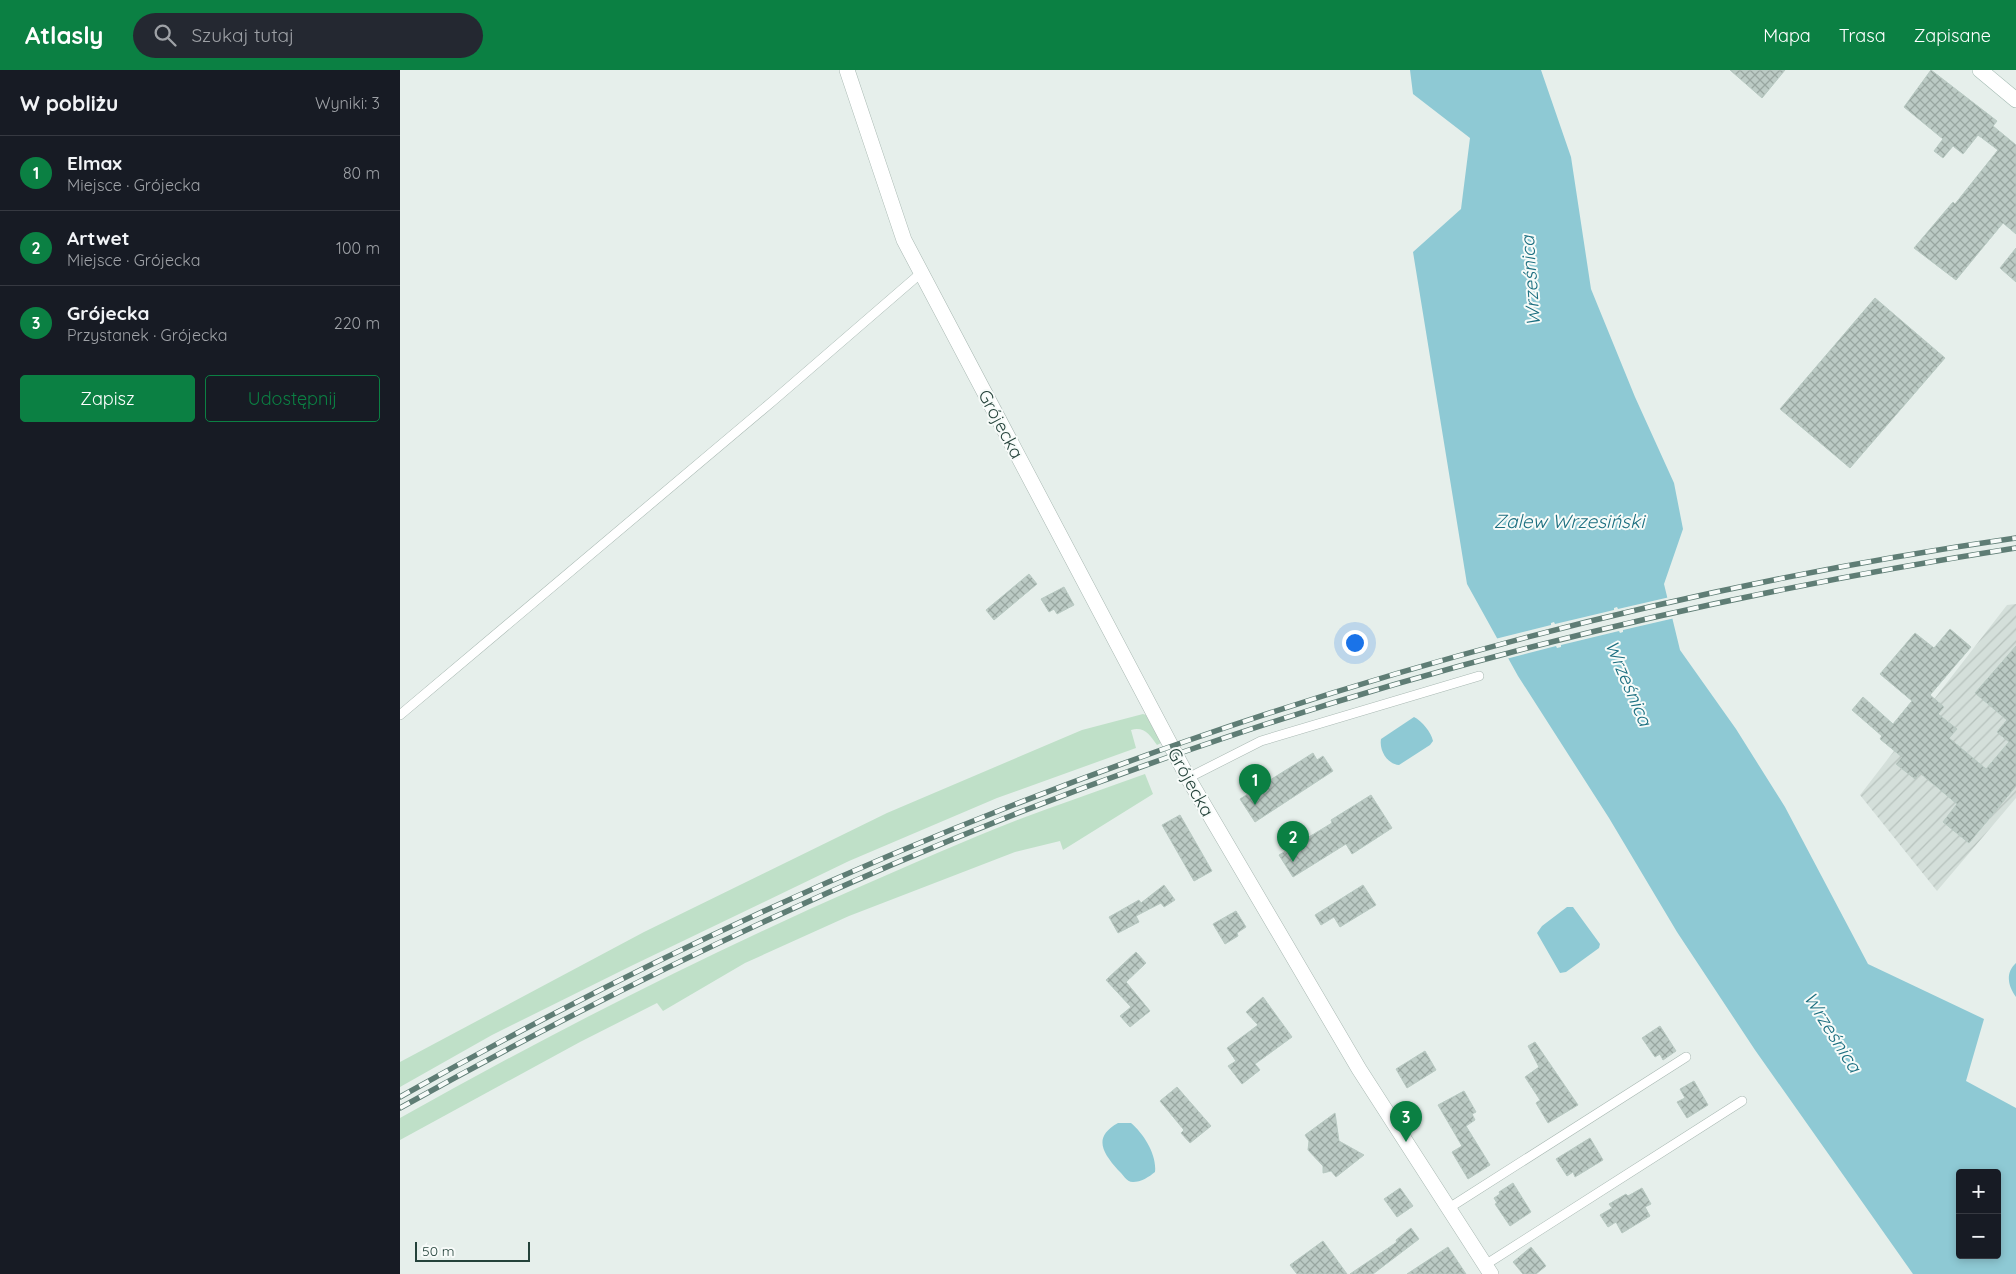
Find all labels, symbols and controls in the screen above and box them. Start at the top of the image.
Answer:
search box [133,13,483,58]
text: Atlasly [25,20,103,50]
icon: search [151,21,179,49]
text: Szukaj tutaj [191,23,294,47]
text: Mapa [1763,24,1811,47]
text: Trasa [1839,24,1886,47]
text: Zapisane [1914,24,1991,47]
text: W pobliżu [20,90,118,116]
text: Wyniki: 3 [315,93,380,113]
text: Elmax [67,151,122,175]
text: 1 [33,163,39,183]
text: 80 m [343,163,380,183]
text: Miejsce · Grójecka [67,175,201,195]
text: Artwet [67,226,130,250]
water label: Wrześnica [1515,234,1545,327]
text: 2 [31,238,41,258]
text: 100 m [336,238,380,258]
text: Miejsce · Grójecka [67,250,201,270]
text: Grójecka [67,301,149,325]
text: 3 [32,313,40,333]
text: 220 m [334,313,380,333]
text: Przystanek · Grójecka [67,325,227,345]
button: Zapisz [20,375,195,422]
button: Udostępnij [205,375,380,422]
street label: Grójecka [973,385,1029,463]
water label: Zalew Wrzesiński [1494,509,1646,533]
your location [1342,630,1368,656]
water label: Wrześnica [1600,637,1658,731]
street label: Grójecka [1163,744,1219,820]
pin: 1 [1239,764,1271,805]
pin: 2 [1277,821,1309,862]
water label: Wrześnica [1799,987,1868,1078]
pin: 3 [1390,1101,1422,1142]
map controls [1956,1169,2001,1259]
button: + [1956,1169,2001,1214]
button: − [1956,1214,2001,1259]
scale bar [415,1239,530,1262]
text: 50 m [422,1242,455,1260]

